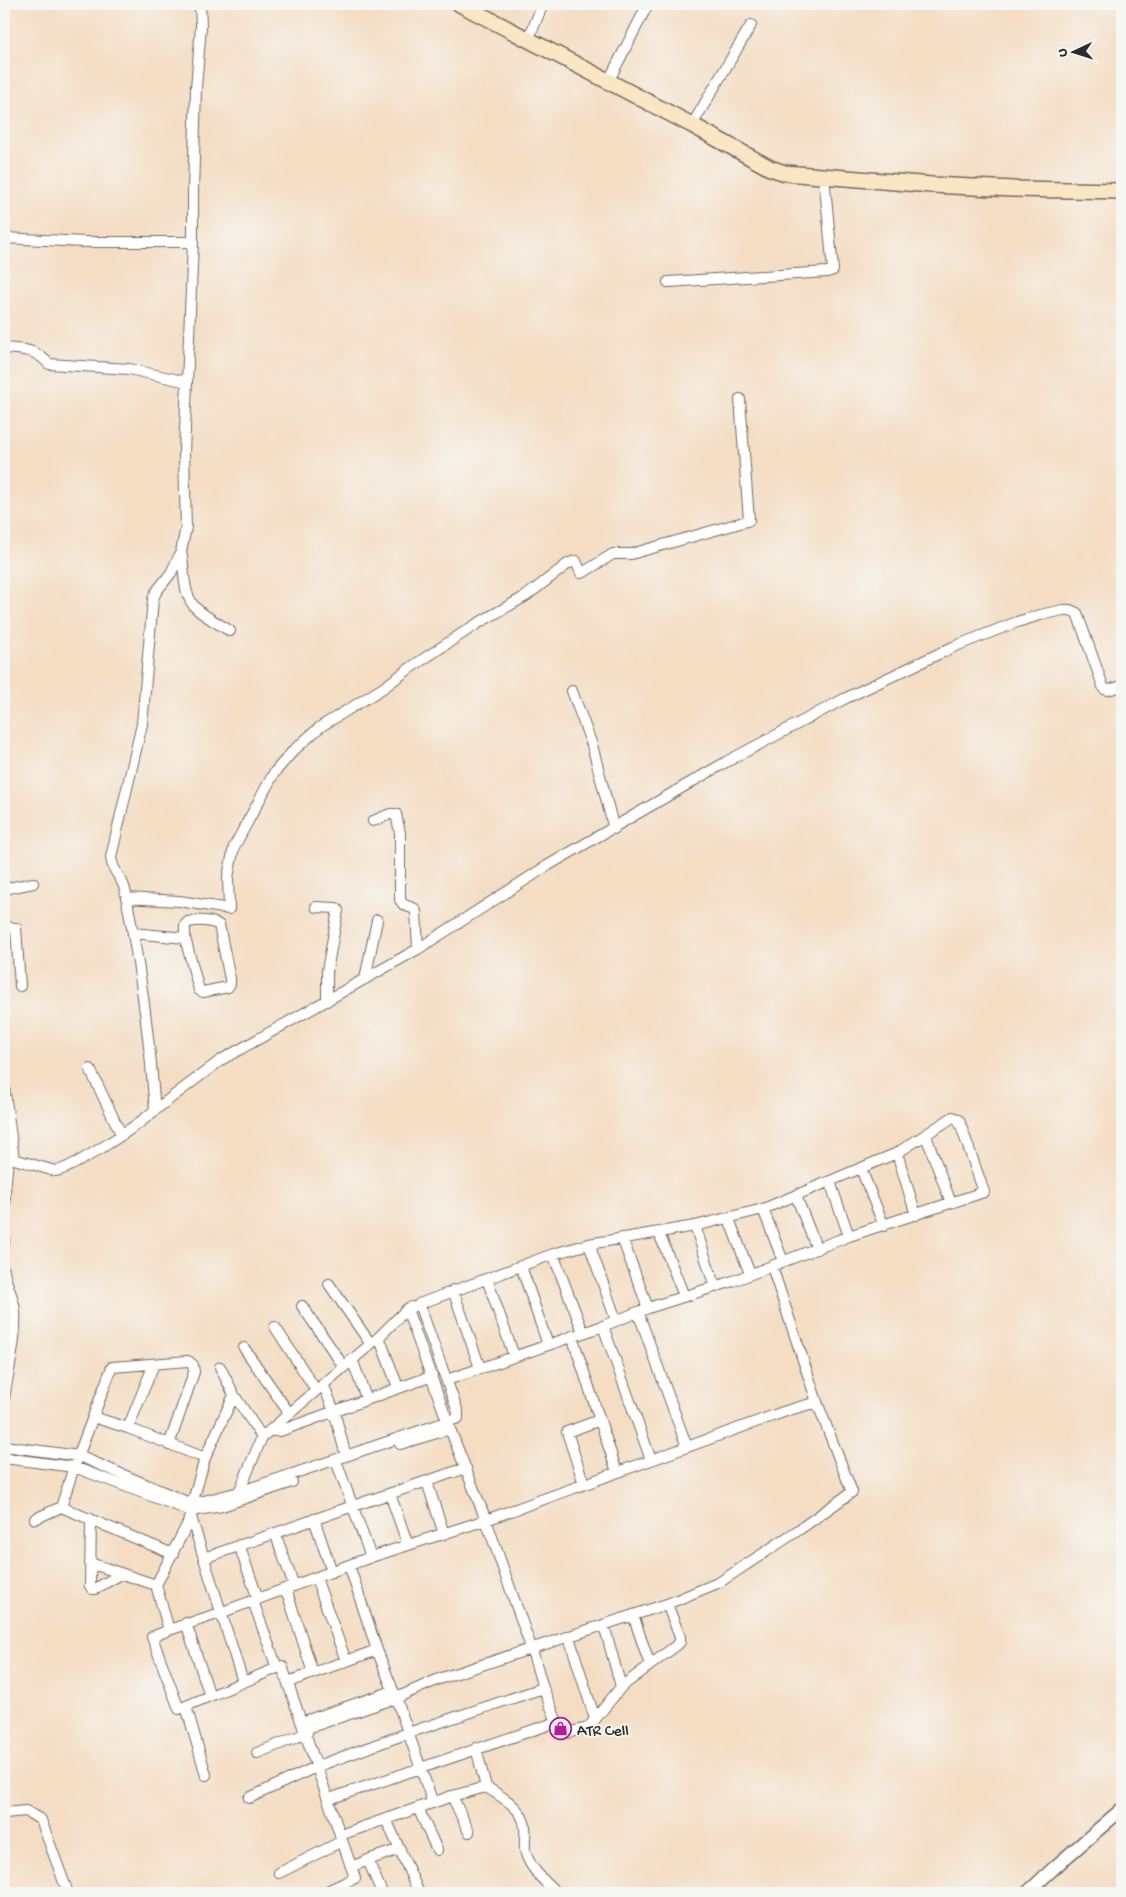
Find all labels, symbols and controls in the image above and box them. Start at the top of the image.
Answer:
north arrow [1048,28,1098,78]
text: U [1055,48,1072,57]
shop icon: ATR Cell [549,1717,573,1741]
place label: ATR Cell [577,1723,629,1742]

